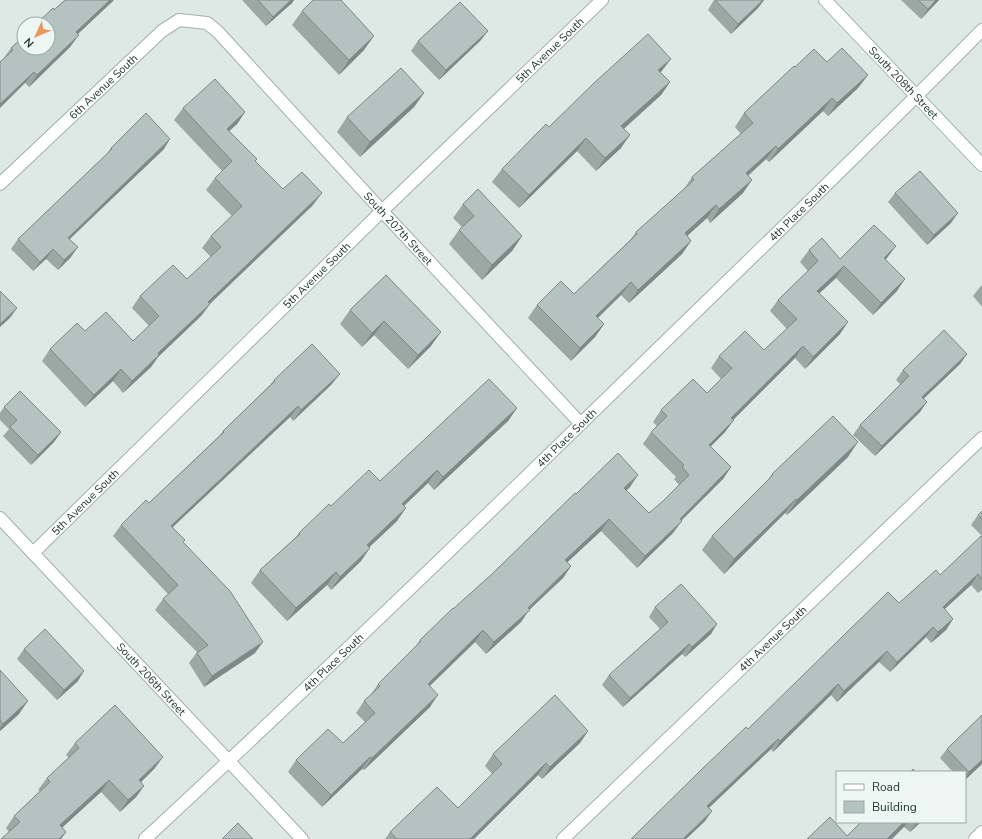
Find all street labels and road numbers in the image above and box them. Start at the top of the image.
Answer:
street label: 5th Avenue South [512,14,587,86]
street label: South 208th Street [865,43,942,122]
street label: 6th Avenue South [66,50,141,123]
street label: 4th Place South [766,179,832,245]
street label: South 207th Street [361,189,436,268]
street label: 5th Avenue South [280,239,354,312]
street label: 4th Place South [533,405,600,470]
street label: 5th Avenue South [48,465,122,538]
street label: 4th Avenue South [735,602,810,675]
street label: 4th Place South [299,630,367,695]
street label: South 206th Street [113,639,189,719]

